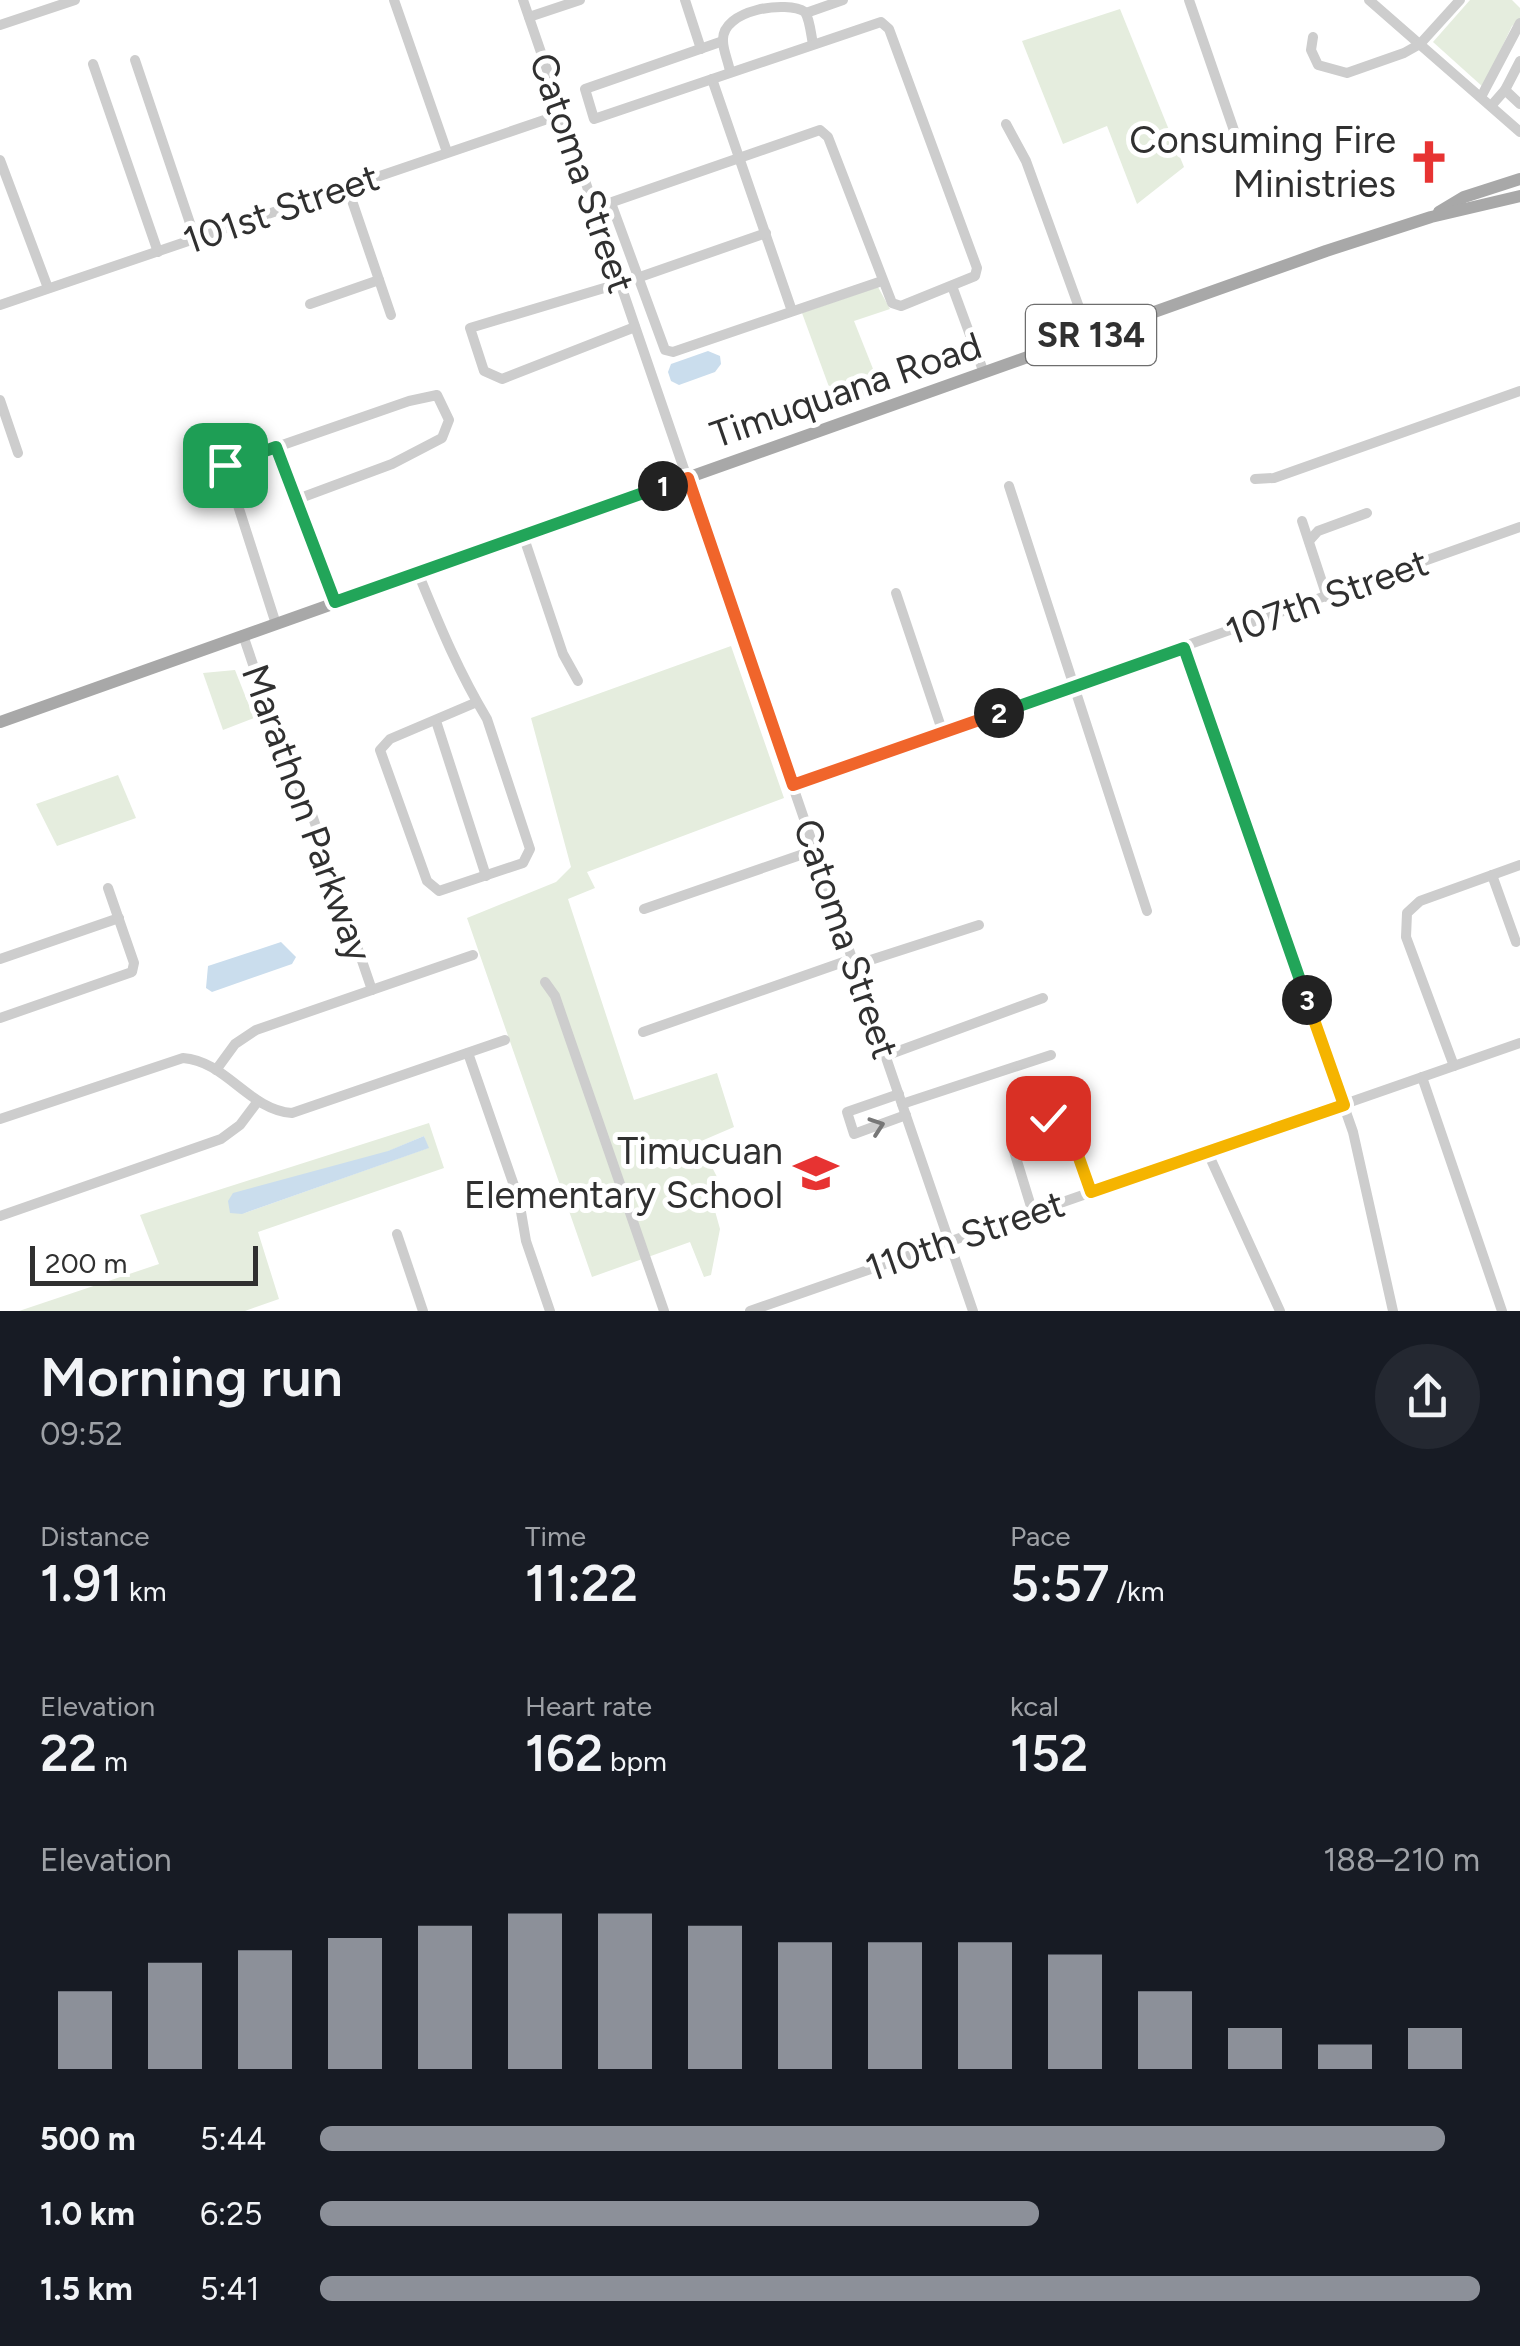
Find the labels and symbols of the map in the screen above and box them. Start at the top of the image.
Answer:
street label: Catoma Street [519,47,645,299]
place label: Consuming Fire Ministries [1129,117,1396,207]
church icon: Consuming Fire Ministries [1405,138,1453,186]
street label: 101st Street [177,154,385,264]
road number: SR 134 [1026,305,1156,365]
street label: Timuquana Road [705,322,987,458]
pin [183,423,268,508]
pin: 1 [638,461,688,511]
street label: 107th Street [1220,539,1434,655]
street label: Marathon Parkway [232,658,382,968]
pin: 2 [974,688,1024,738]
street label: Catoma Street [783,813,909,1065]
pin: 3 [1282,975,1332,1025]
pin [1006,1076,1091,1161]
one-way arrow [867,1117,884,1137]
place label: Timucuan Elementary School [464,1128,783,1218]
school or university icon: Timucuan Elementary School [792,1149,840,1197]
street label: 110th Street [860,1181,1070,1291]
scale bar [30,1241,258,1286]

